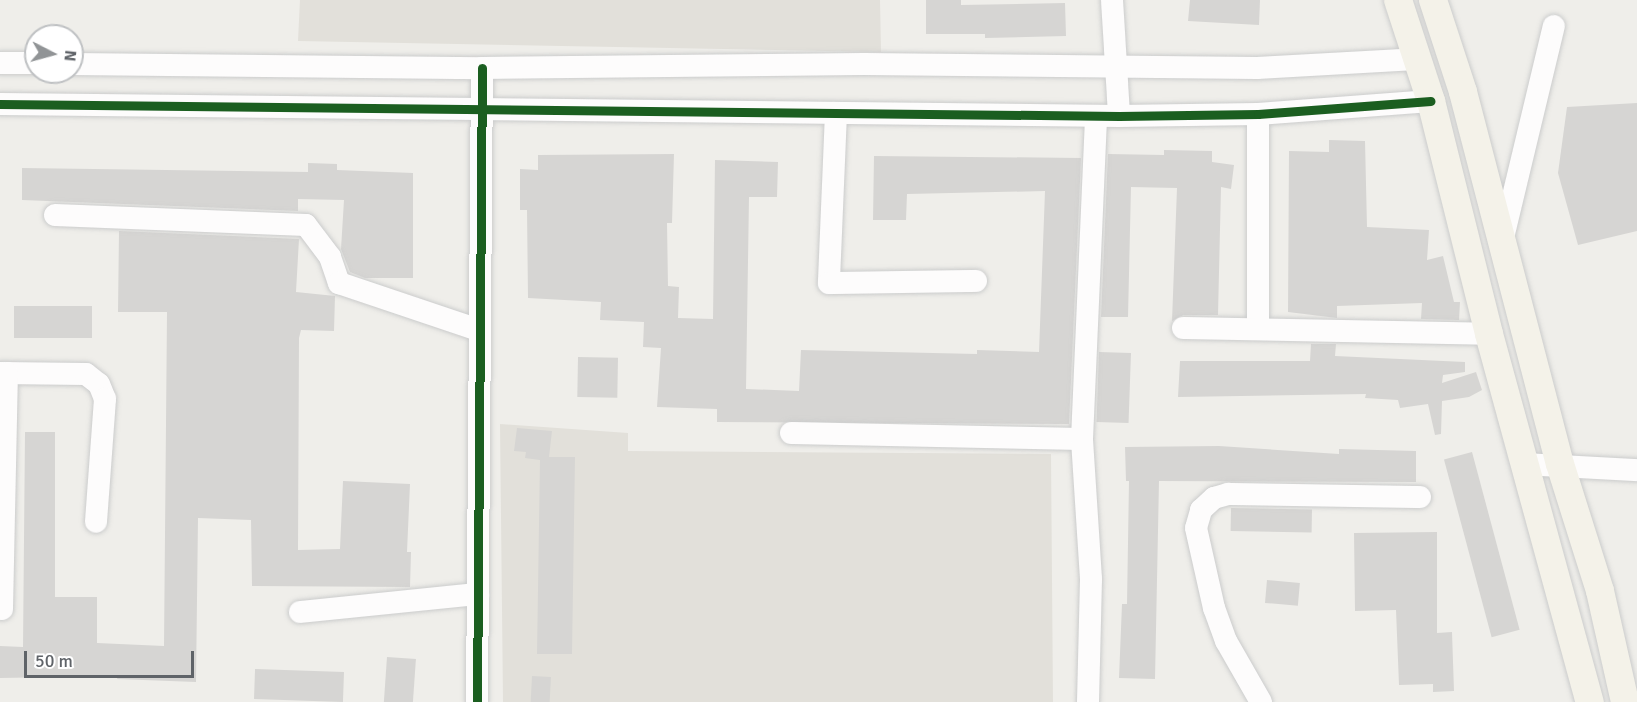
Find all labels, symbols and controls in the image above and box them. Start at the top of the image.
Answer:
north arrow [24,24,84,84]
text: N [59,49,80,62]
scale bar [27,639,196,677]
text: 50 m [35,650,73,672]

